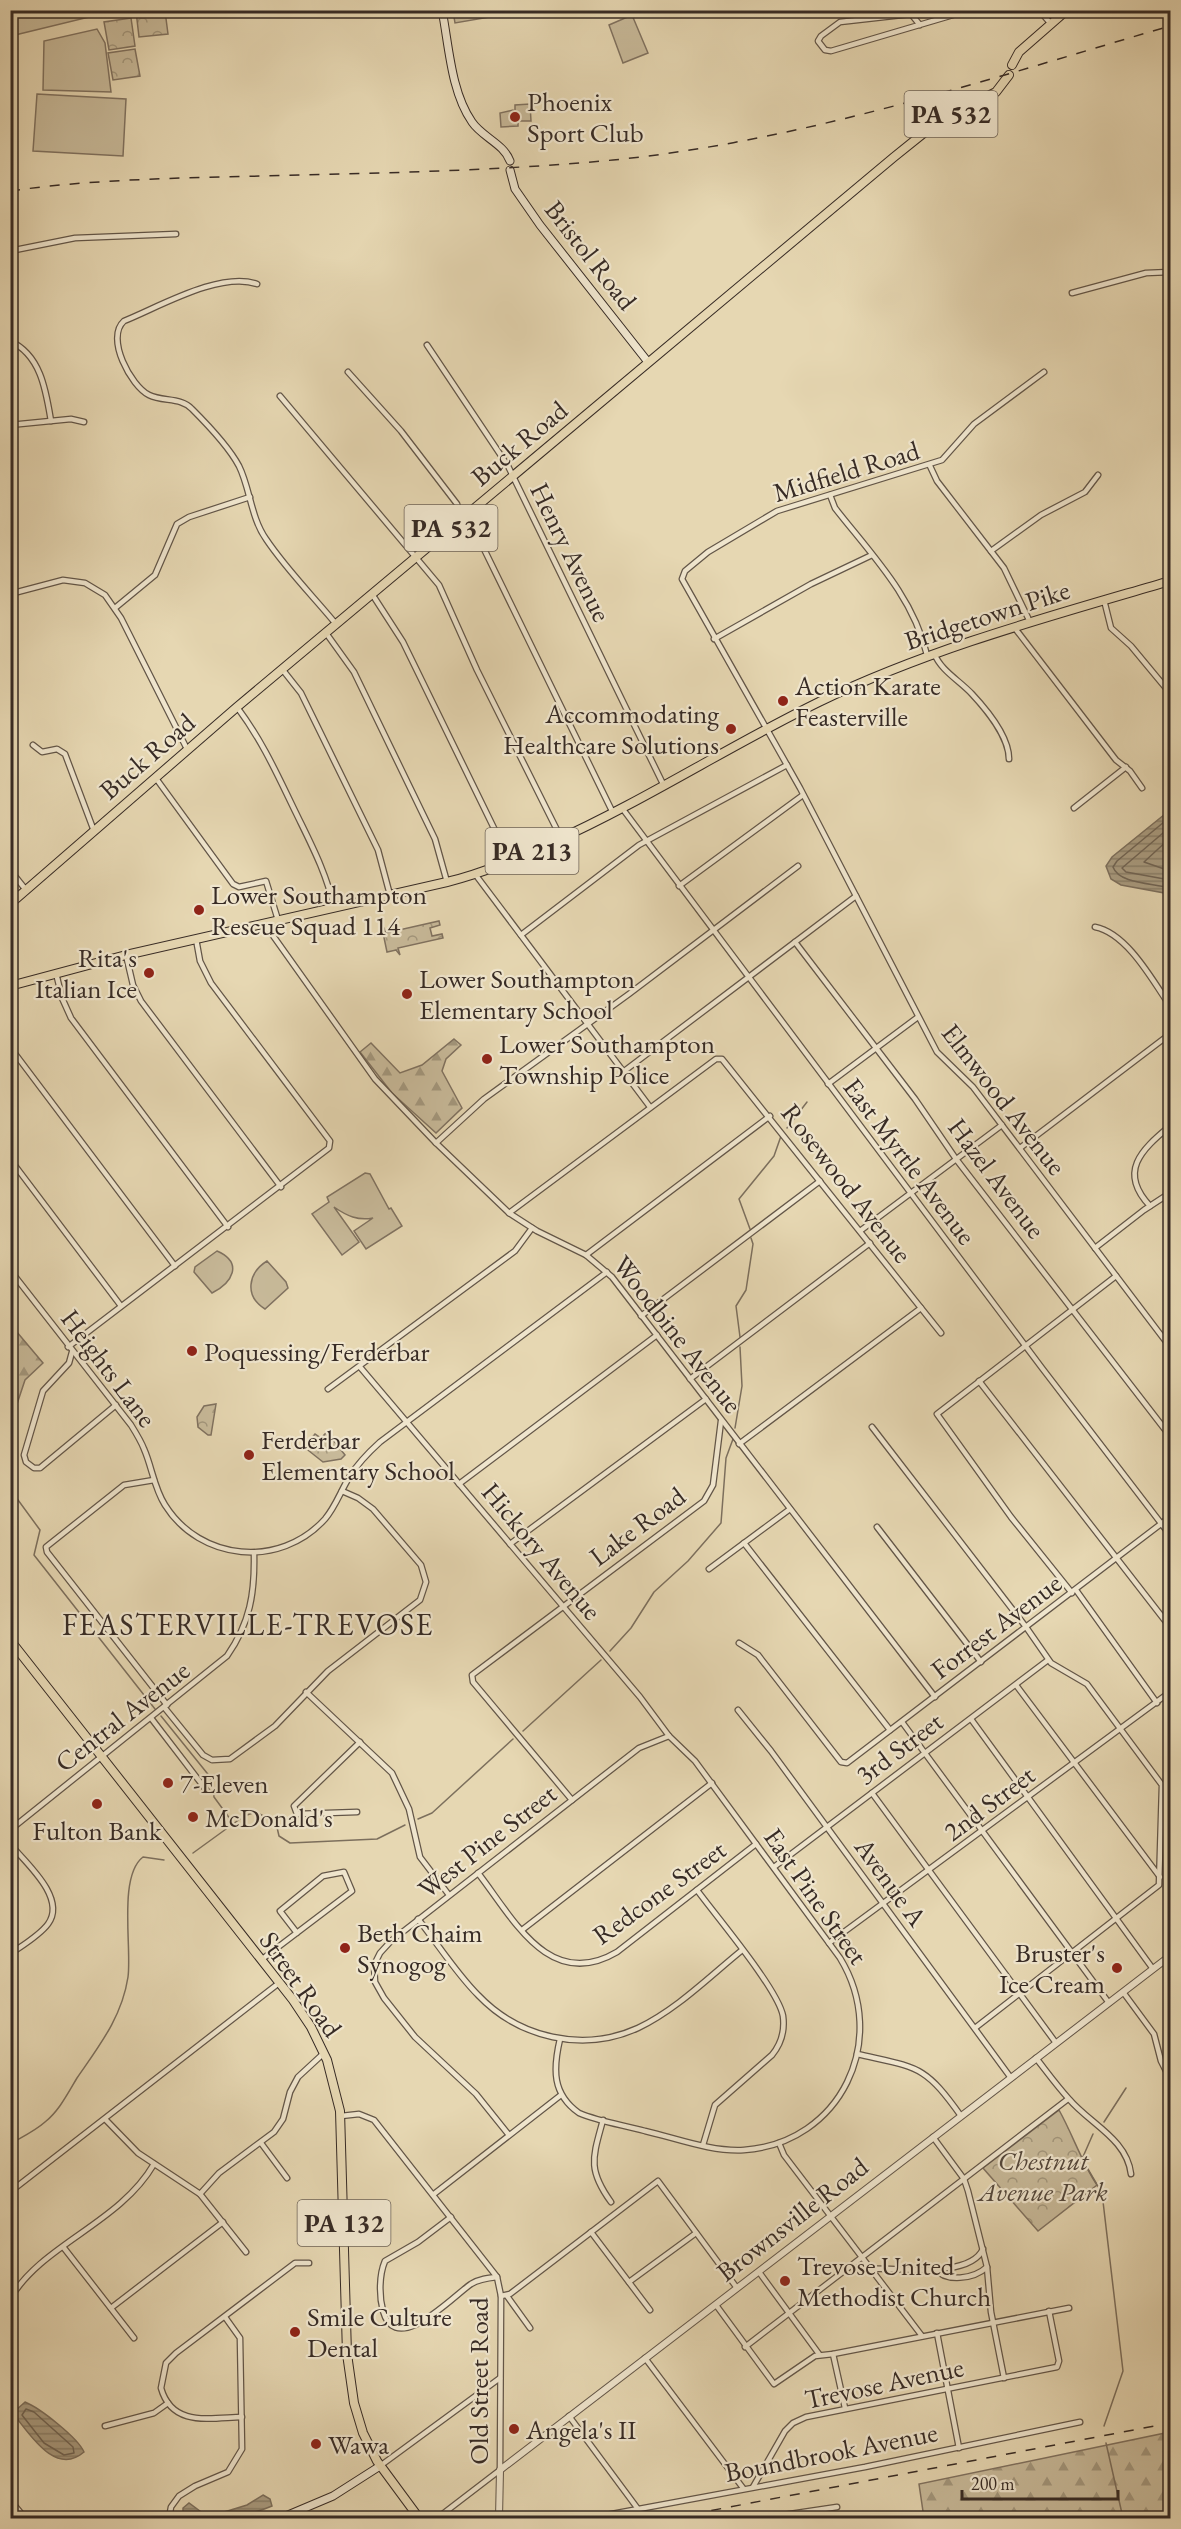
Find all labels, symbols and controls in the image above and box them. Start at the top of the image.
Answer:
place label: Phoenix Sport Club [527,84,644,150]
road number: PA 532 [904,91,998,137]
marker: Phoenix Sport Club [508,110,522,124]
street label: Bristol Road [537,193,645,317]
street label: Buck Road [463,392,575,494]
street label: Midfield Road [769,432,924,510]
street label: Henry Avenue [522,477,620,627]
road number: PA 532 [404,505,498,551]
street label: Bridgetown Pike [900,572,1074,658]
place label: Action Karate Feasterville [794,668,941,734]
marker: Action Karate Feasterville [776,694,790,708]
place label: Accommodating Healthcare Solutions [503,696,719,762]
street label: Buck Road [92,705,202,807]
marker: Accommodating Healthcare Solutions [724,722,738,736]
road number: PA 213 [486,828,578,874]
place label: Lower Southampton Rescue Squad 114 [211,877,427,943]
marker: Lower Southampton Rescue Squad 114 [192,903,206,917]
place label: Rita's Italian Ice [35,940,137,1006]
place label: Lower Southampton Elementary School [419,961,635,1027]
marker: Rita's Italian Ice [142,966,156,980]
marker: Lower Southampton Elementary School [400,987,414,1001]
street label: Elmwood Avenue [934,1016,1074,1182]
place label: Lower Southampton Township Police [499,1026,715,1092]
marker: Lower Southampton Township Police [480,1052,494,1066]
street label: East Myrtle Avenue [836,1070,984,1252]
street label: Rosewood Avenue [774,1096,920,1270]
street label: Hazel Avenue [940,1111,1054,1245]
street label: Woodbine Avenue [606,1248,750,1420]
street label: Heights Lane [53,1302,165,1434]
place label: Poquessing/Ferderbar [204,1334,430,1369]
marker: Poquessing/Ferderbar [185,1344,199,1358]
place label: Ferderbar Elementary School [261,1422,455,1488]
marker: Ferderbar Elementary School [242,1448,256,1462]
street label: Hickory Avenue [474,1475,610,1627]
street label: Lake Road [582,1478,692,1574]
street label: Forrest Avenue [924,1565,1068,1687]
district label: FEASTERVILLE-TREVOSE [62,1605,434,1644]
street label: Central Avenue [48,1652,196,1780]
street label: 3rd Street [848,1704,950,1792]
street label: 2nd Street [936,1757,1042,1849]
place label: 7-Eleven [180,1766,269,1801]
marker: 7-Eleven [161,1776,175,1790]
street label: West Pine Street [411,1776,564,1906]
marker: Fulton Bank [90,1797,104,1811]
place label: McDonald's [205,1800,333,1835]
marker: McDonald's [186,1810,200,1824]
place label: Fulton Bank [32,1813,162,1848]
street label: East Pine Street [756,1821,876,1972]
street label: Avenue A [846,1830,935,1934]
street label: Redcone Street [585,1832,733,1952]
place label: Beth Chaim Synogog [357,1915,483,1981]
street label: Street Road [252,1924,350,2044]
place label: Bruster's Ice Cream [999,1935,1105,2001]
marker: Beth Chaim Synogog [338,1941,352,1955]
marker: Bruster's Ice Cream [1110,1961,1124,1975]
park label: Chestnut Avenue Park [976,2143,1108,2209]
street label: Brownsville Road [709,2149,875,2289]
road number: PA 132 [298,2200,391,2246]
place label: Trevose United Methodist Church [797,2248,991,2314]
marker: Trevose United Methodist Church [778,2274,792,2288]
street label: Old Street Road [461,2297,496,2465]
place label: Smile Culture Dental [307,2299,452,2365]
marker: Smile Culture Dental [288,2325,302,2339]
street label: Trevose Avenue [801,2349,967,2417]
place label: Angela's II [525,2412,636,2447]
street label: Boundbrook Avenue [722,2414,940,2490]
marker: Angela's II [507,2422,521,2436]
place label: Wawa [328,2427,389,2462]
marker: Wawa [309,2437,323,2451]
scale bar [962,2463,1118,2501]
text: 200 m [971,2472,1015,2495]

